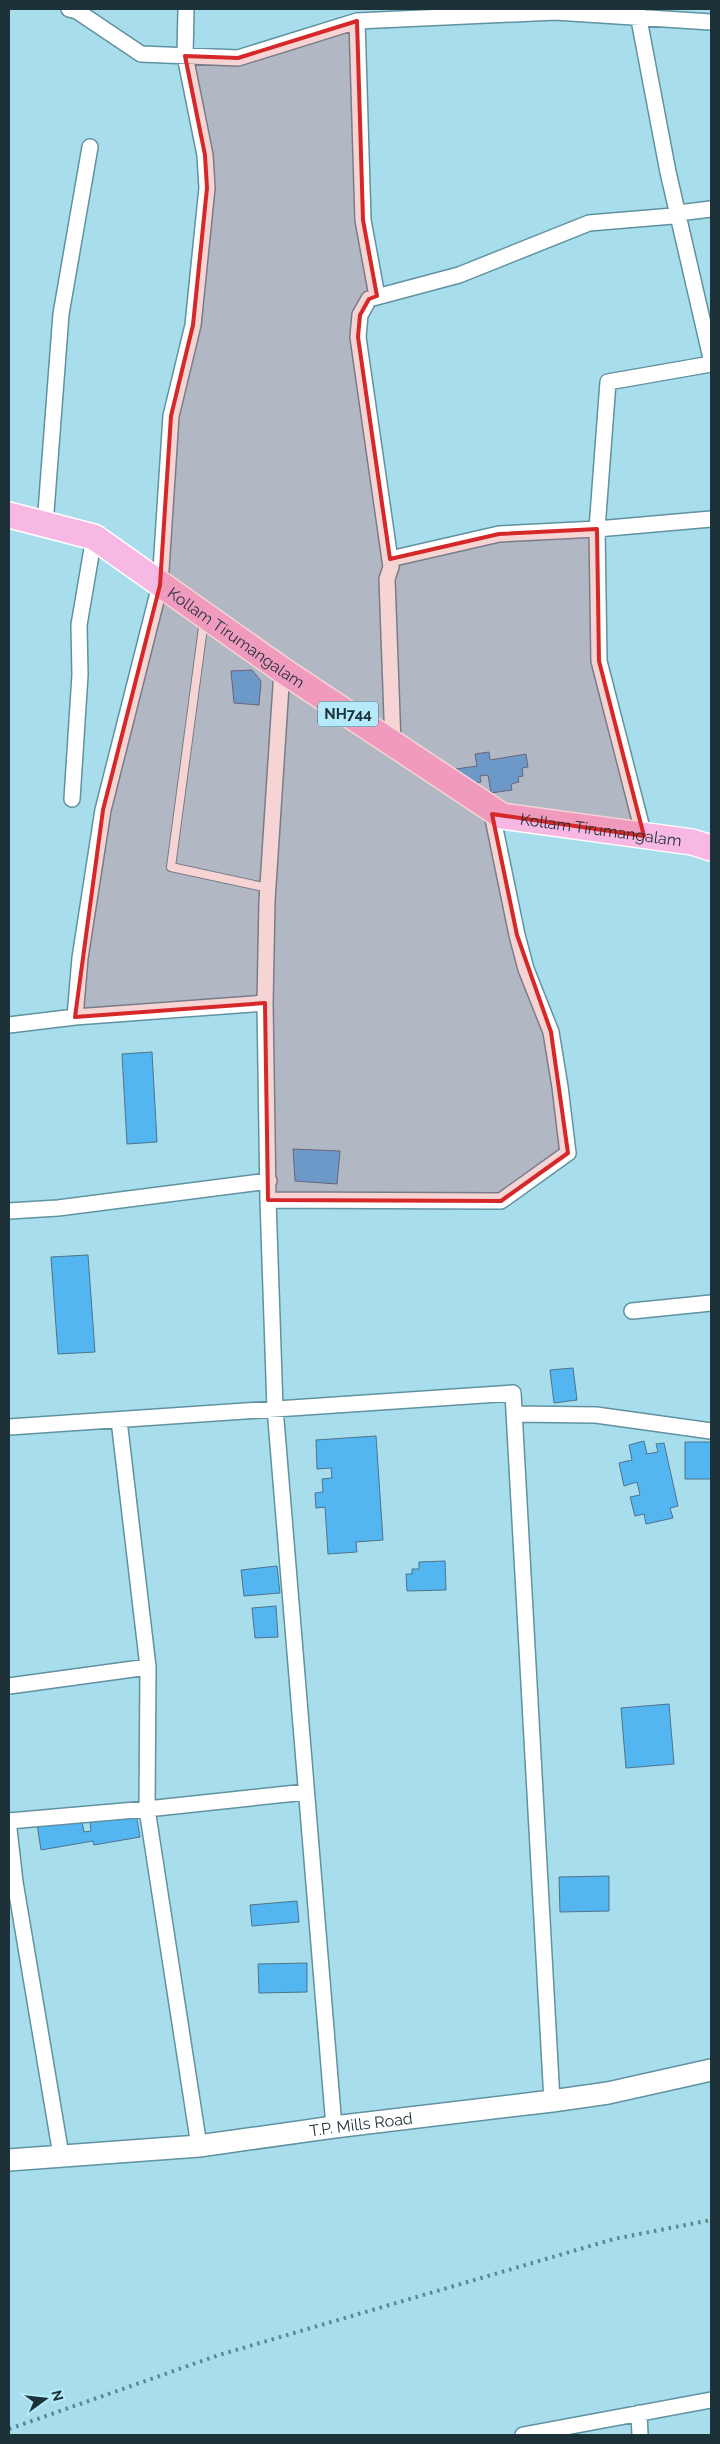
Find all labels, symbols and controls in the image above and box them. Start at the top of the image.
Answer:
street label: Kollam Tirumangalam [164,583,308,692]
road number: NH744 [318,702,378,726]
street label: Kollam Tirumangalam [519,810,683,850]
street label: T.P. Mills Road [308,2109,414,2140]
north arrow [20,2374,70,2424]
text: N [48,2388,67,2403]

